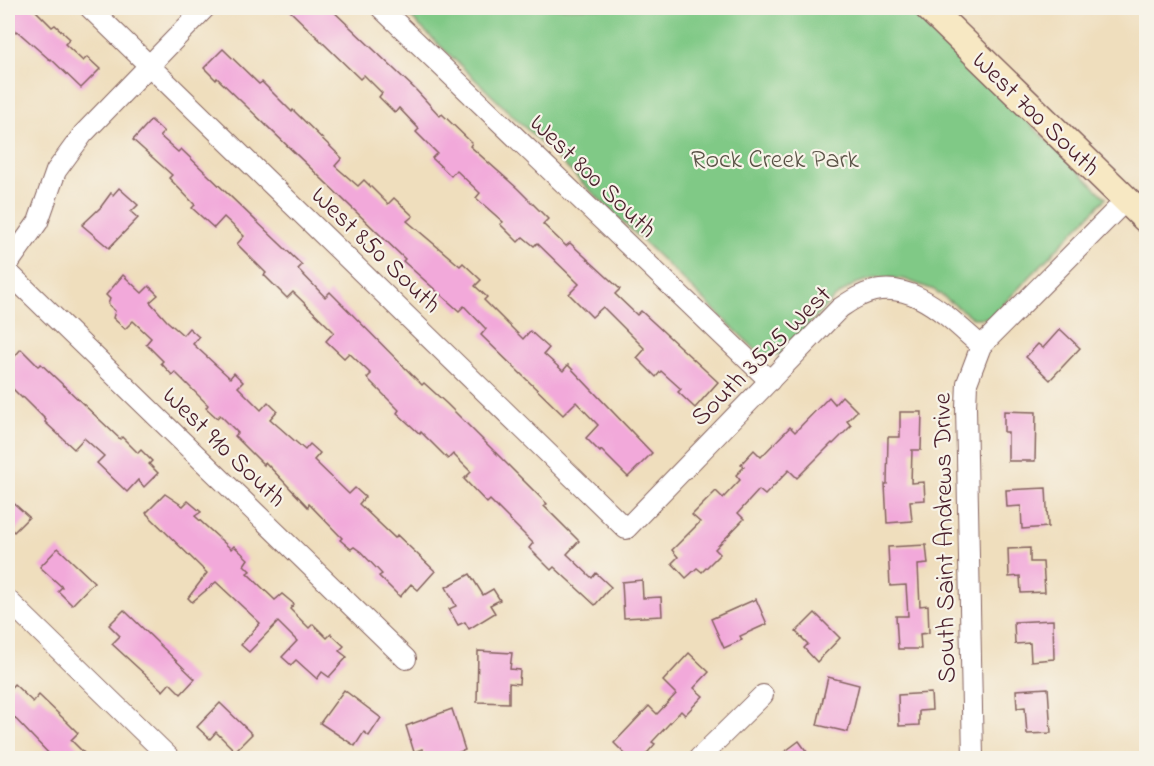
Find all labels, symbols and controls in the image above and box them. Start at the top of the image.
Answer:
street label: West 700 South [962,44,1108,186]
street label: West 800 South [519,106,664,248]
park label: Rock Creek Park [691,142,860,180]
street label: West 850 South [301,179,449,323]
street label: South 3525 West [683,278,842,436]
street label: West 910 South [152,379,294,517]
street label: South Saint Andrews Drive [924,392,968,683]

